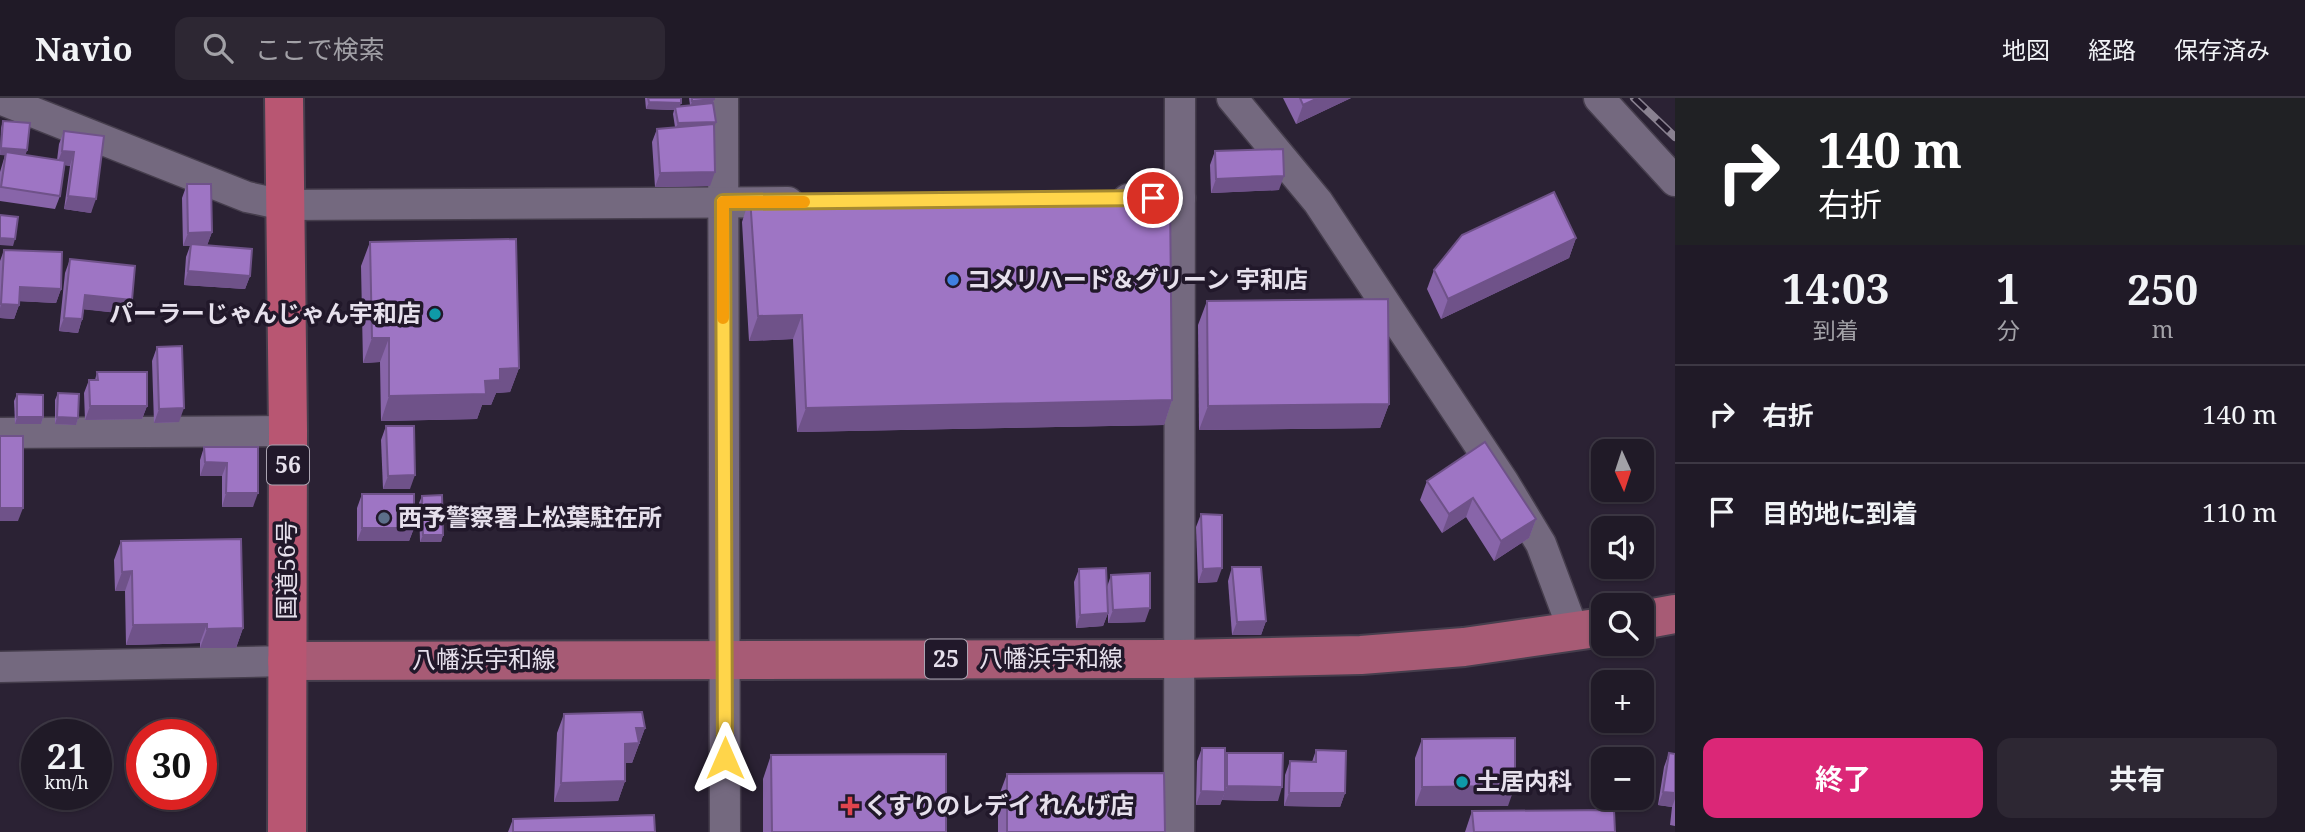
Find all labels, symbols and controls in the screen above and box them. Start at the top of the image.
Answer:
search box [175,17,665,80]
text: Navio [35,26,133,71]
icon: search [199,29,237,67]
text: ここで検索 [255,31,385,67]
text: 地図 [2002,33,2050,66]
text: 経路 [2088,33,2136,66]
text: 保存済み [2174,33,2270,66]
text: 140 m [1818,116,1962,182]
icon: right [1703,126,1794,217]
pin [1123,168,1183,228]
icon: arrive [1134,179,1172,217]
text: 右折 [1818,182,1882,225]
text: 14:03 [1782,259,1890,316]
text: 1 [1996,259,2020,316]
text: 250 [2127,260,2198,317]
place label: コメリハード＆グリーン 宇和店 [967,262,1308,295]
marker: コメリハード＆グリーン 宇和店 [945,272,961,288]
place label: パーラーじゃんじゃん宇和店 [109,296,421,329]
marker: パーラーじゃんじゃん宇和店 [427,306,443,322]
text: m [2152,313,2173,345]
text: 到着 [1813,314,1859,346]
text: 分 [1997,314,2020,346]
icon: right [1703,395,1741,433]
text: 140 m [2202,396,2277,432]
text: 右折 [1762,397,1814,433]
north arrow [1591,439,1654,502]
map controls [1591,439,1654,810]
road number: 56 [267,446,309,484]
icon: arrive [1703,493,1741,531]
text: 110 m [2202,494,2277,530]
text: 目的地に到着 [1762,495,1918,531]
place label: 西予警察署上松葉駐在所 [398,500,662,533]
marker: 西予警察署上松葉駐在所 [376,510,392,526]
button: sound [1591,516,1654,579]
street label: 国道56号 [269,521,302,619]
button: search [1591,593,1654,656]
road number: 25 [925,639,967,678]
street label: 八幡浜宇和線 [979,641,1123,674]
street label: 八幡浜宇和線 [412,642,556,675]
button: + [1591,670,1654,733]
speed limit sign: 30 [126,719,217,810]
position arrow [688,721,762,795]
text: 21 [47,732,86,779]
button: 終了 [1703,738,1983,818]
button: 共有 [1997,738,2277,818]
button: − [1591,747,1654,810]
place label: 土居内科 [1476,764,1572,797]
text: km/h [44,770,89,794]
marker: 土居内科 [1454,774,1470,790]
place label: くすりのレデイ れんげ店 [864,788,1134,821]
marker: くすりのレデイ れんげ店 [842,798,858,814]

